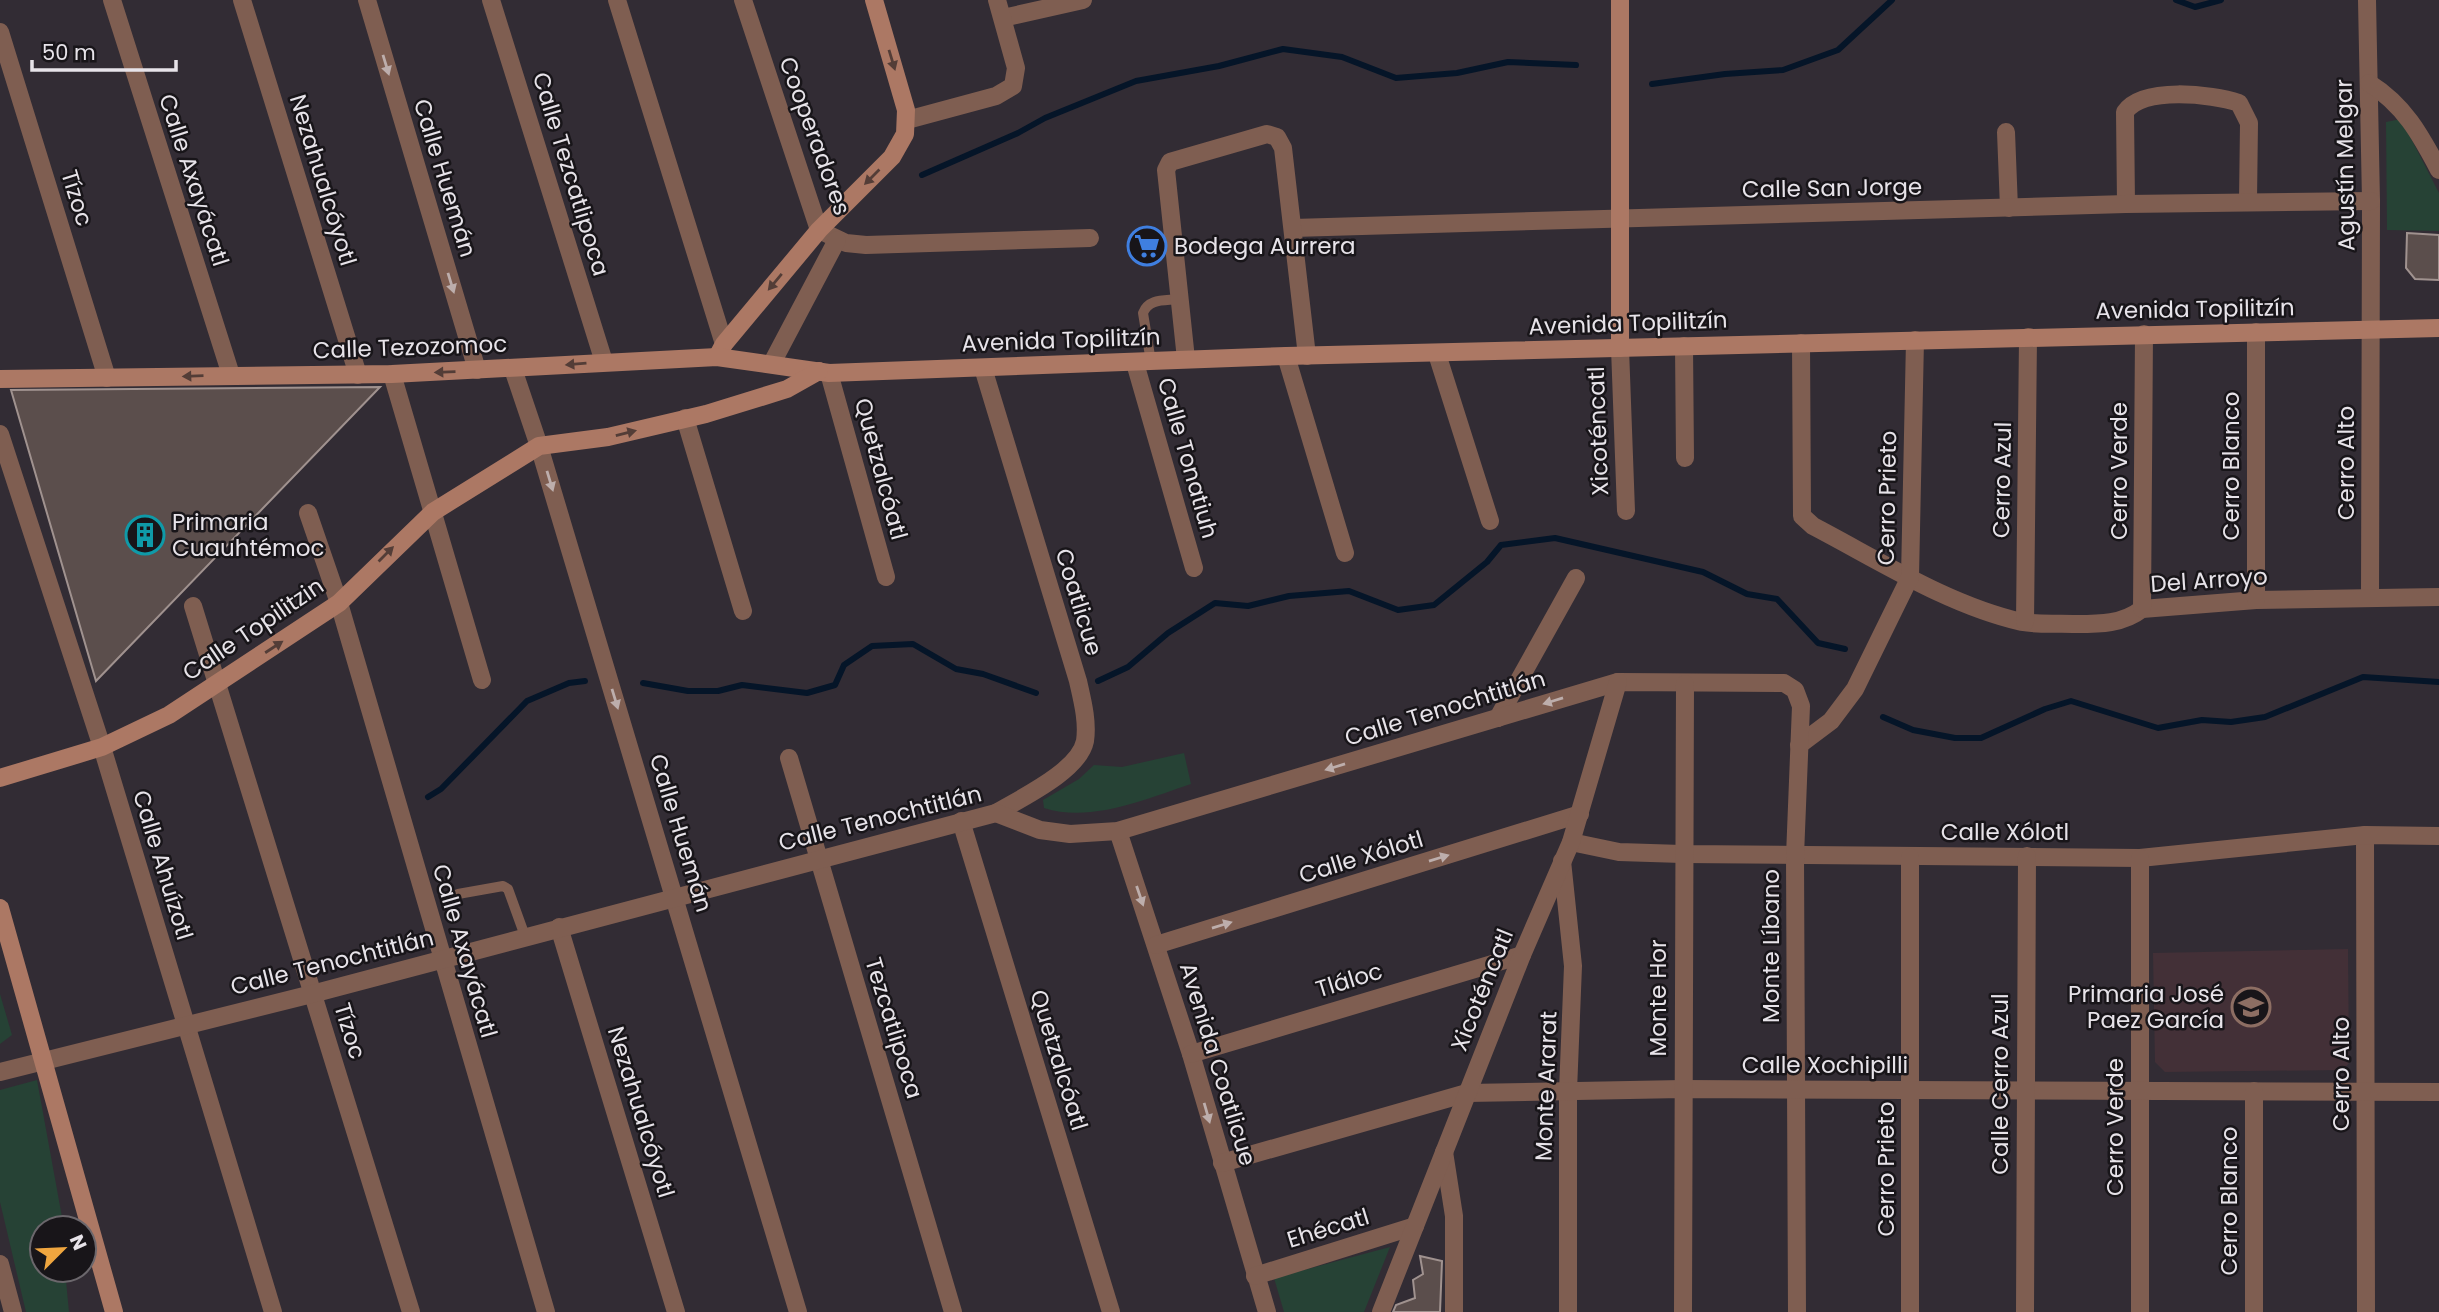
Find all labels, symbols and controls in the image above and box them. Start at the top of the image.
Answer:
scale bar [32,28,175,72]
text: 50 m [42,38,96,67]
one-way arrow [887,49,898,70]
street label: Cooperadores [772,52,858,220]
one-way arrow [381,55,391,76]
street label: Calle Tezcatlipoca [525,68,617,280]
street label: Agustín Melgar [2328,79,2362,251]
street label: Calle Axayácatl [151,90,237,270]
street label: Nezahualcóyotl [282,90,364,270]
street label: Calle Huemán [406,95,484,261]
street label: Tízoc [53,166,101,230]
one-way arrow [864,168,881,185]
street label: Calle San Jorge [1742,170,1922,206]
supermarket icon: Bodega Aurrera [1126,225,1168,267]
place label: Bodega Aurrera [1174,230,1356,262]
one-way arrow [446,273,456,294]
one-way arrow [768,273,783,291]
street label: Avenida Topilitzín [2095,291,2295,327]
street label: Avenida Topilitzín [1528,304,1728,342]
street label: Avenida Topilitzín [961,321,1161,359]
street label: Calle Tezozomoc [312,328,508,366]
one-way arrow [565,359,587,370]
one-way arrow [434,366,456,377]
street label: Xicoténcatl [1580,366,1616,496]
one-way arrow [182,370,204,381]
street label: Calle Tonatiuh [1150,374,1226,542]
street label: Cerro Blanco [2215,392,2247,540]
street label: Quetzalcóatl [847,395,915,543]
street label: Cerro Verde [2103,402,2135,540]
street label: Cerro Alto [2330,406,2362,520]
street label: Cerro Azul [1985,422,2019,538]
one-way arrow [615,427,637,438]
street label: Cerro Prieto [1870,430,1904,566]
one-way arrow [545,471,555,492]
place label: Primaria Cuauhtémoc [172,506,324,564]
building icon: Primaria Cuauhtémoc [124,514,166,556]
street label: Coatlicue [1048,544,1110,660]
one-way arrow [378,545,395,562]
street label: Del Arroyo [2149,560,2269,600]
street label: Calle Topilitzin [176,570,330,688]
one-way arrow [264,641,284,654]
street label: Calle Tenochtitlán [1341,662,1549,754]
one-way arrow [611,689,621,710]
one-way arrow [1542,697,1563,707]
street label: Calle Huemán [642,750,720,916]
one-way arrow [1324,762,1345,772]
street label: Calle Tenochtitlán [775,777,985,859]
street label: Calle Ahuízotl [125,786,201,944]
street label: Calle Xólotl [1941,816,2069,848]
street label: Calle Xólotl [1295,823,1427,891]
one-way arrow [1429,853,1450,863]
street label: Calle Axayácatl [425,860,505,1042]
street label: Monte Líbano [1755,869,1787,1023]
one-way arrow [1135,885,1146,906]
one-way arrow [1211,919,1232,929]
street label: Calle Tenochtitlán [227,921,437,1003]
street label: Xicoténcatl [1443,924,1521,1056]
street label: Monte Hor [1642,939,1674,1057]
street label: Tezcatlipoca [857,953,931,1103]
street label: Tláloc [1312,955,1386,1005]
street label: Avenida Coatlicue [1172,958,1264,1170]
place label: Primaria José Paez García [2068,978,2224,1036]
street label: Quetzalcóatl [1022,986,1096,1134]
school or university icon: Primaria José Paez García [2230,986,2272,1028]
street label: Calle Cerro Azul [1984,993,2016,1175]
street label: Tízoc [326,999,374,1063]
street label: Monte Ararat [1527,1010,1565,1162]
street label: Cerro Alto [2325,1017,2357,1131]
street label: Nezahualcóyotl [600,1022,682,1202]
street label: Calle Xochipilli [1742,1049,1908,1081]
street label: Cerro Verde [2099,1058,2131,1196]
street label: Cerro Prieto [1870,1102,1902,1236]
one-way arrow [1203,1103,1213,1124]
street label: Cerro Blanco [2213,1127,2245,1275]
street label: Ehécatl [1283,1200,1373,1256]
north arrow [28,1214,98,1284]
text: N [63,1230,93,1254]

